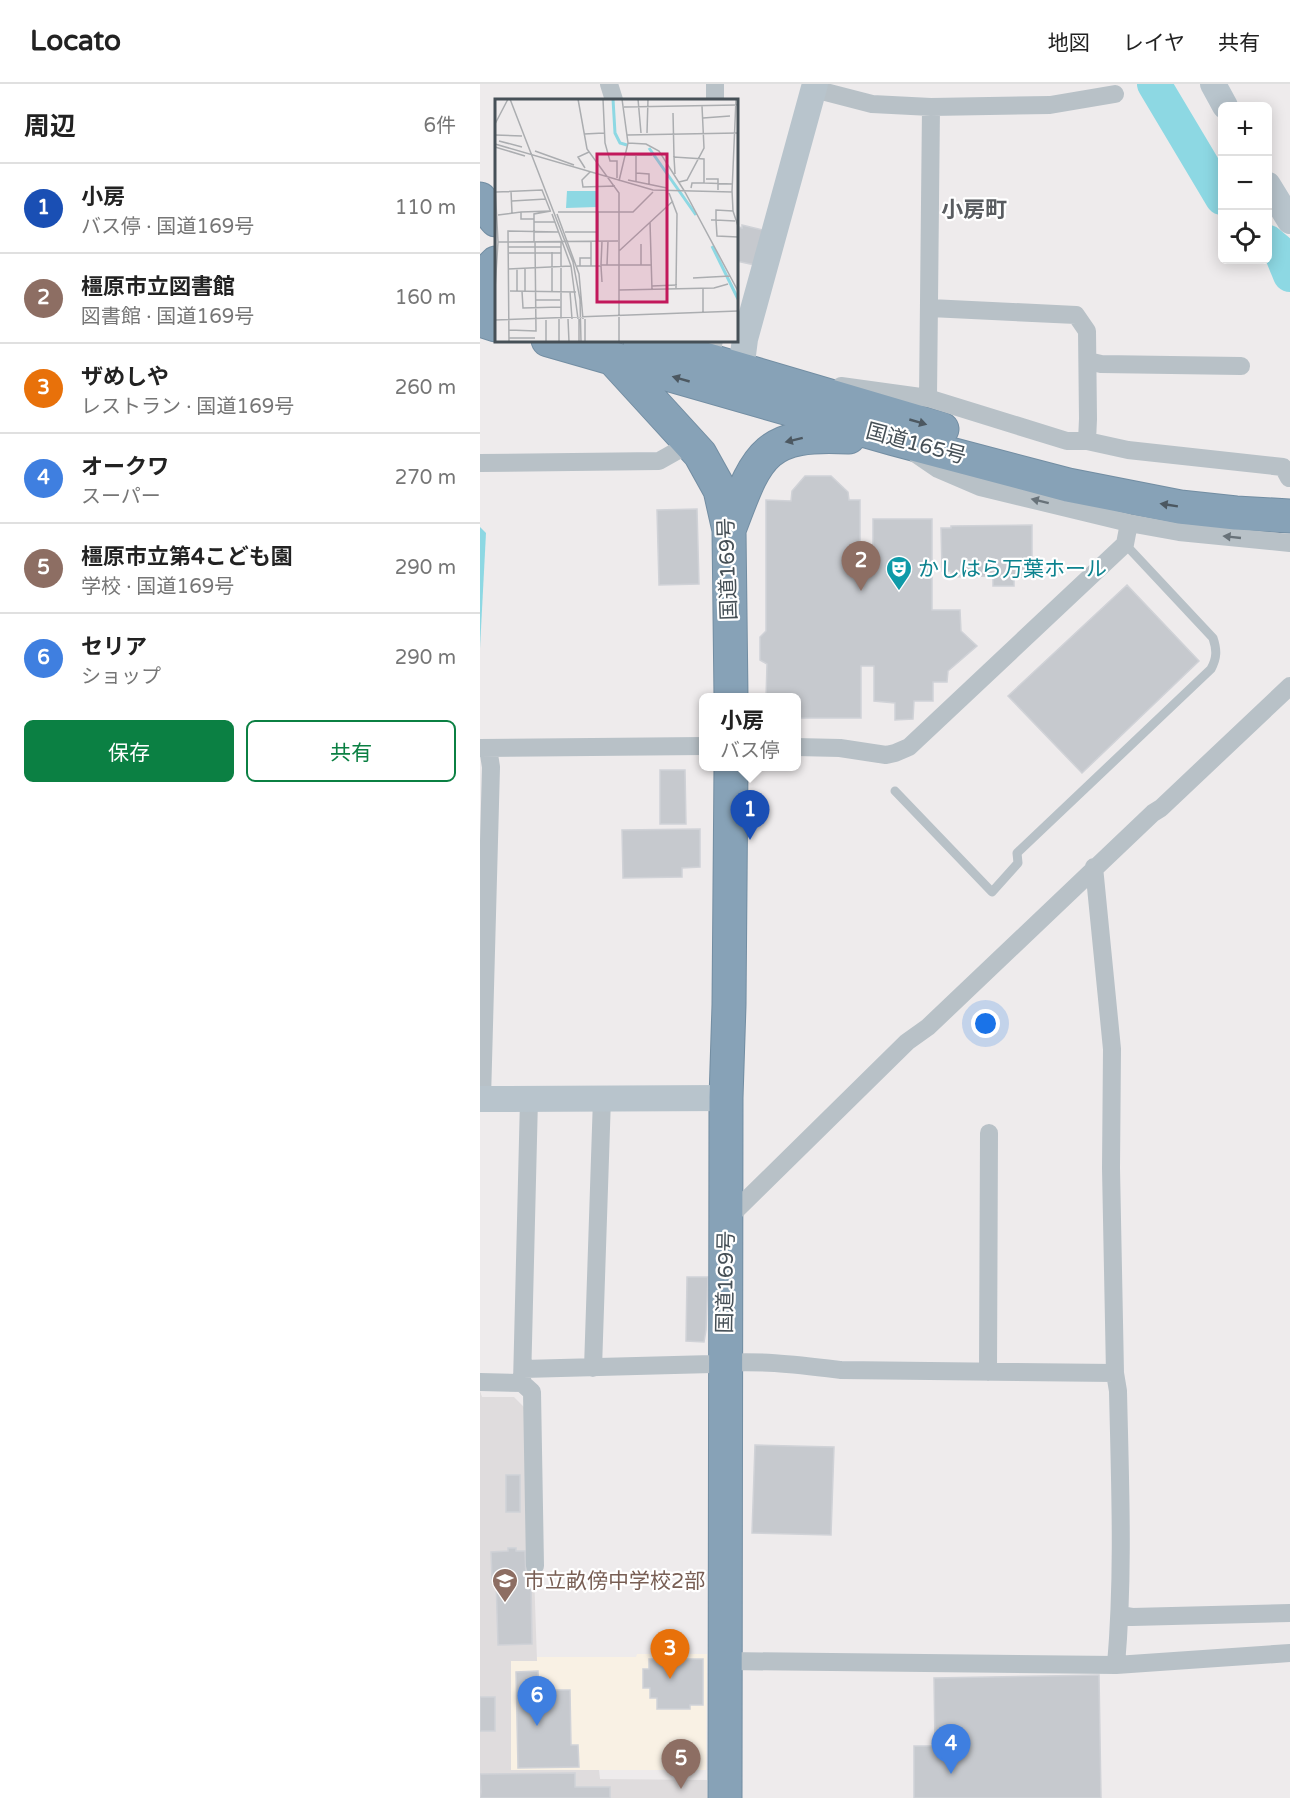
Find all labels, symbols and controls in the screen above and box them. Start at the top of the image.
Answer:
text: Locato [30,24,121,58]
text: 地図 [1048,31,1090,56]
text: レイヤ [1123,31,1185,56]
text: 共有 [1218,31,1260,56]
inset map [495,99,738,342]
map controls [1218,102,1272,264]
button: + [1218,102,1272,156]
text: 周辺 [24,111,76,142]
text: 6件 [423,114,456,138]
button: − [1218,156,1272,210]
text: 小房 [81,184,125,210]
text: 1 [37,196,50,220]
text: 110 m [395,196,456,220]
district label: 小房町 [941,197,1007,223]
button: locate [1218,210,1272,264]
text: バス停 · 国道169号 [81,215,254,239]
text: 橿原市立図書館 [81,274,235,300]
text: 2 [37,286,50,310]
text: 160 m [395,286,456,310]
text: 図書館 · 国道169号 [81,305,254,329]
text: ザめしや [81,364,169,390]
one-way arrow [672,374,690,383]
text: 3 [37,376,50,400]
text: 260 m [395,376,456,400]
text: レストラン · 国道169号 [81,395,294,419]
one-way arrow [909,418,927,427]
street label: 国道165号 [863,419,969,469]
one-way arrow [785,435,803,445]
text: オークワ [81,454,169,480]
text: 4 [37,466,50,490]
text: 270 m [395,466,456,490]
text: スーパー [81,485,161,509]
one-way arrow [1031,496,1050,506]
one-way arrow [1159,500,1178,509]
street label: 国道169号 [714,517,742,621]
one-way arrow [1222,532,1241,542]
pin: 2 [842,542,880,591]
text: 橿原市立第4こども園 [81,544,293,570]
theatre icon: かしはら万葉ホール [884,554,914,592]
text: 5 [37,556,50,580]
text: 290 m [395,556,456,580]
place label: かしはら万葉ホール [918,557,1107,582]
text: 学校 · 国道169号 [81,575,234,599]
text: セリア [81,634,147,660]
text: 6 [37,646,50,670]
text: 290 m [395,646,456,670]
text: ショップ [81,665,161,689]
popup [699,693,801,771]
text: 小房 [720,708,764,734]
button: 保存 [24,720,234,782]
button: 共有 [246,720,456,782]
text: バス停 [720,739,780,763]
pin: 1 [730,790,770,840]
your location [971,1009,1000,1038]
street label: 国道169号 [713,1231,739,1333]
school or university icon: 市立畝傍中学校2部 [490,1566,520,1604]
place label: 市立畝傍中学校2部 [524,1569,705,1594]
pin: 3 [650,1630,690,1679]
pin: 6 [518,1676,556,1726]
pin: 4 [932,1724,970,1774]
pin: 5 [662,1740,700,1789]

